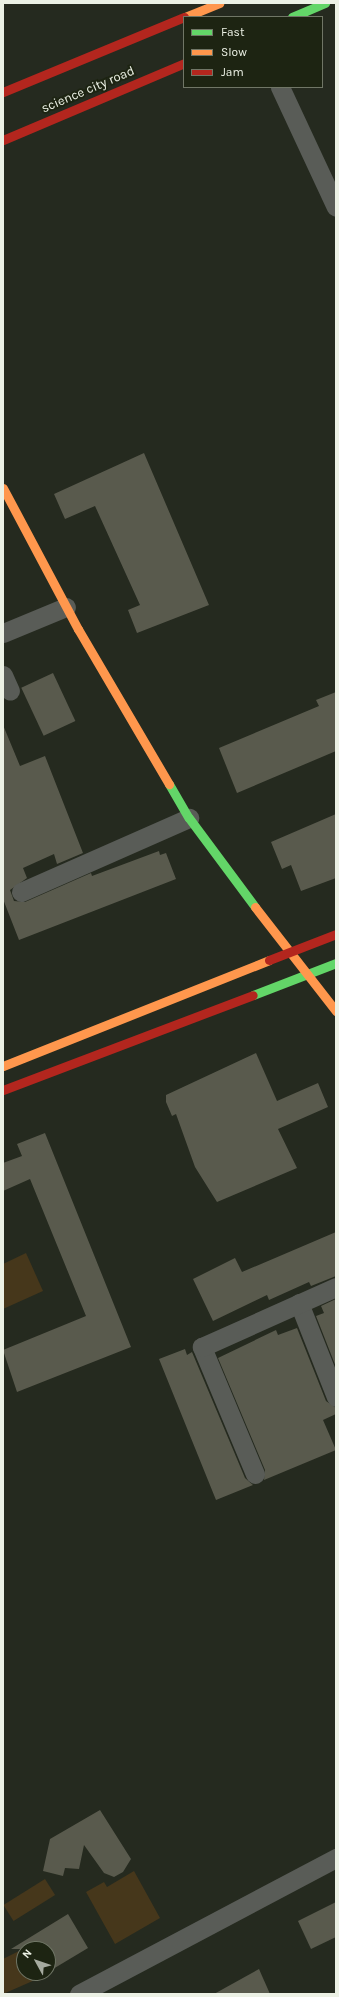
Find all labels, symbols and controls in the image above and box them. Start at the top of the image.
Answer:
legend [183,16,323,88]
text: Fast [221,25,244,39]
text: Slow [221,45,247,59]
street label: science city road [39,63,137,117]
text: Jam [221,65,244,79]
north arrow [16,1941,56,1981]
text: N [20,1946,35,1961]

